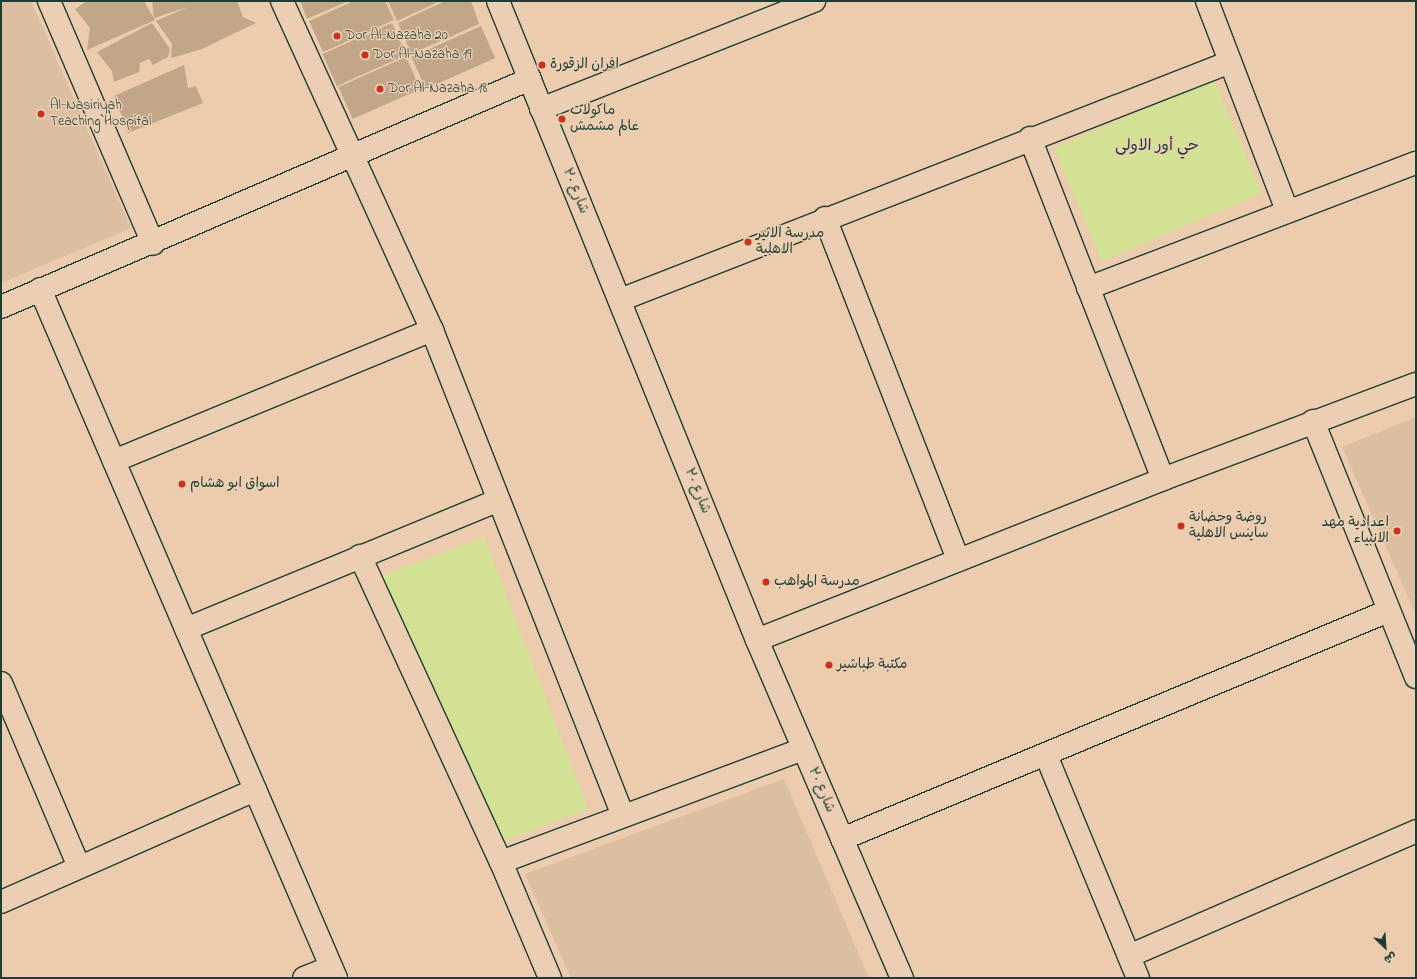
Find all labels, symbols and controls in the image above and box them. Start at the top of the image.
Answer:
place label: Dor Al-Nazaha 20 [345,28,448,44]
marker: Dor Al-Nazaha 20 [332,31,342,41]
place label: Dor Al-Nazaha 19 [373,47,471,63]
marker: Dor Al-Nazaha 19 [360,50,370,60]
place label: افران الزقورة [550,57,619,73]
marker: افران الزقورة [537,60,547,70]
place label: Dor Al-Nazaha 18 [388,81,487,97]
marker: Dor Al-Nazaha 18 [375,84,385,94]
place label: Al-Nasiriyah Teaching Hospital [50,98,151,130]
place label: ماكولات عالم مشمش [570,103,639,136]
marker: Al-Nasiriyah Teaching Hospital [35,108,47,120]
marker: ماكولات عالم مشمش [557,114,567,124]
district label: حي أور الاولى [1115,136,1199,156]
street label: شارع ٣٠ [558,166,592,216]
place label: مدرسة الاثير الاهلية [756,226,824,258]
marker: مدرسة الاثير الاهلية [743,237,753,247]
street label: شارع ٣٠ [680,466,714,516]
place label: اسواق ابو هشام [190,476,280,492]
marker: اسواق ابو هشام [177,479,187,489]
place label: روضة وحضانة ساينس الاهلية [1189,510,1269,542]
place label: اعدادية مهد الانبياء [1321,515,1389,548]
marker: روضة وحضانة ساينس الاهلية [1176,521,1186,531]
marker: اعدادية مهد الانبياء [1392,526,1402,536]
place label: مدرسة المواهب [774,574,860,590]
marker: مدرسة المواهب [761,577,771,587]
place label: مكتبة طباشير [837,657,907,673]
marker: مكتبة طباشير [824,660,834,670]
street label: شارع ٣٠ [804,765,838,815]
north arrow [1365,927,1405,967]
text: ش [1381,948,1399,968]

